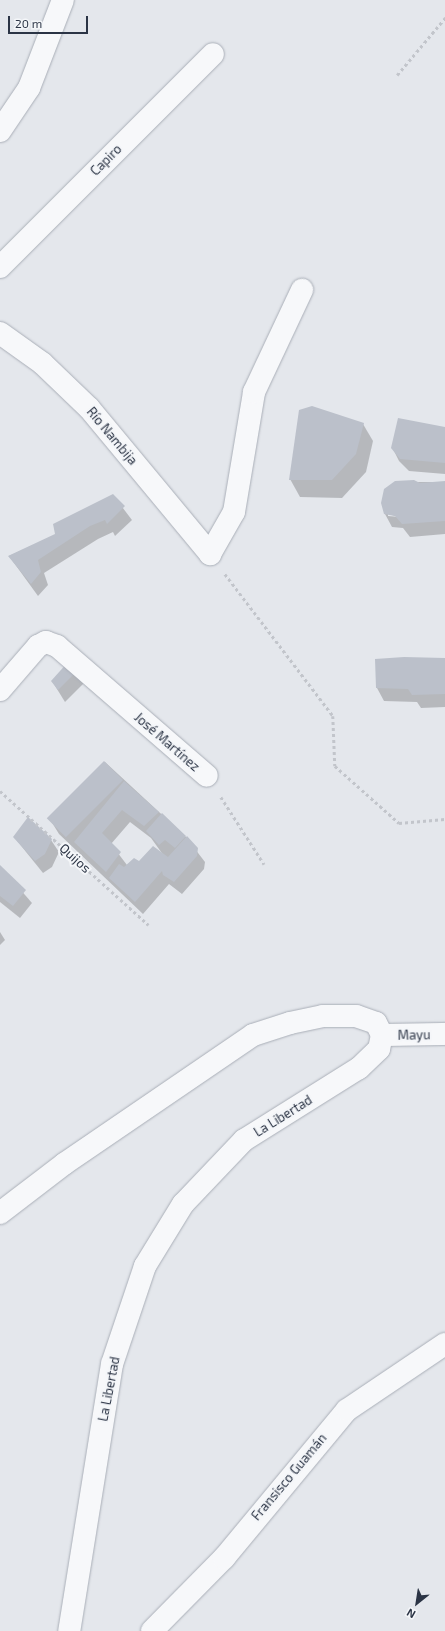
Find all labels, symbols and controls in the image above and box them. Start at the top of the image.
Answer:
scale bar [10,8,90,34]
text: 20 m [15,16,42,30]
street label: Capiro [87,141,125,179]
street label: Río Nambija [83,404,141,468]
street label: José Martínez [131,709,203,775]
street label: Quijos [56,840,94,876]
street label: Mayu [397,1027,431,1043]
street label: La Libertad [251,1092,315,1140]
street label: La Libertad [95,1355,123,1423]
street label: Fransisco Guamán [248,1430,330,1524]
north arrow [397,1583,437,1623]
text: N [404,1606,417,1621]

